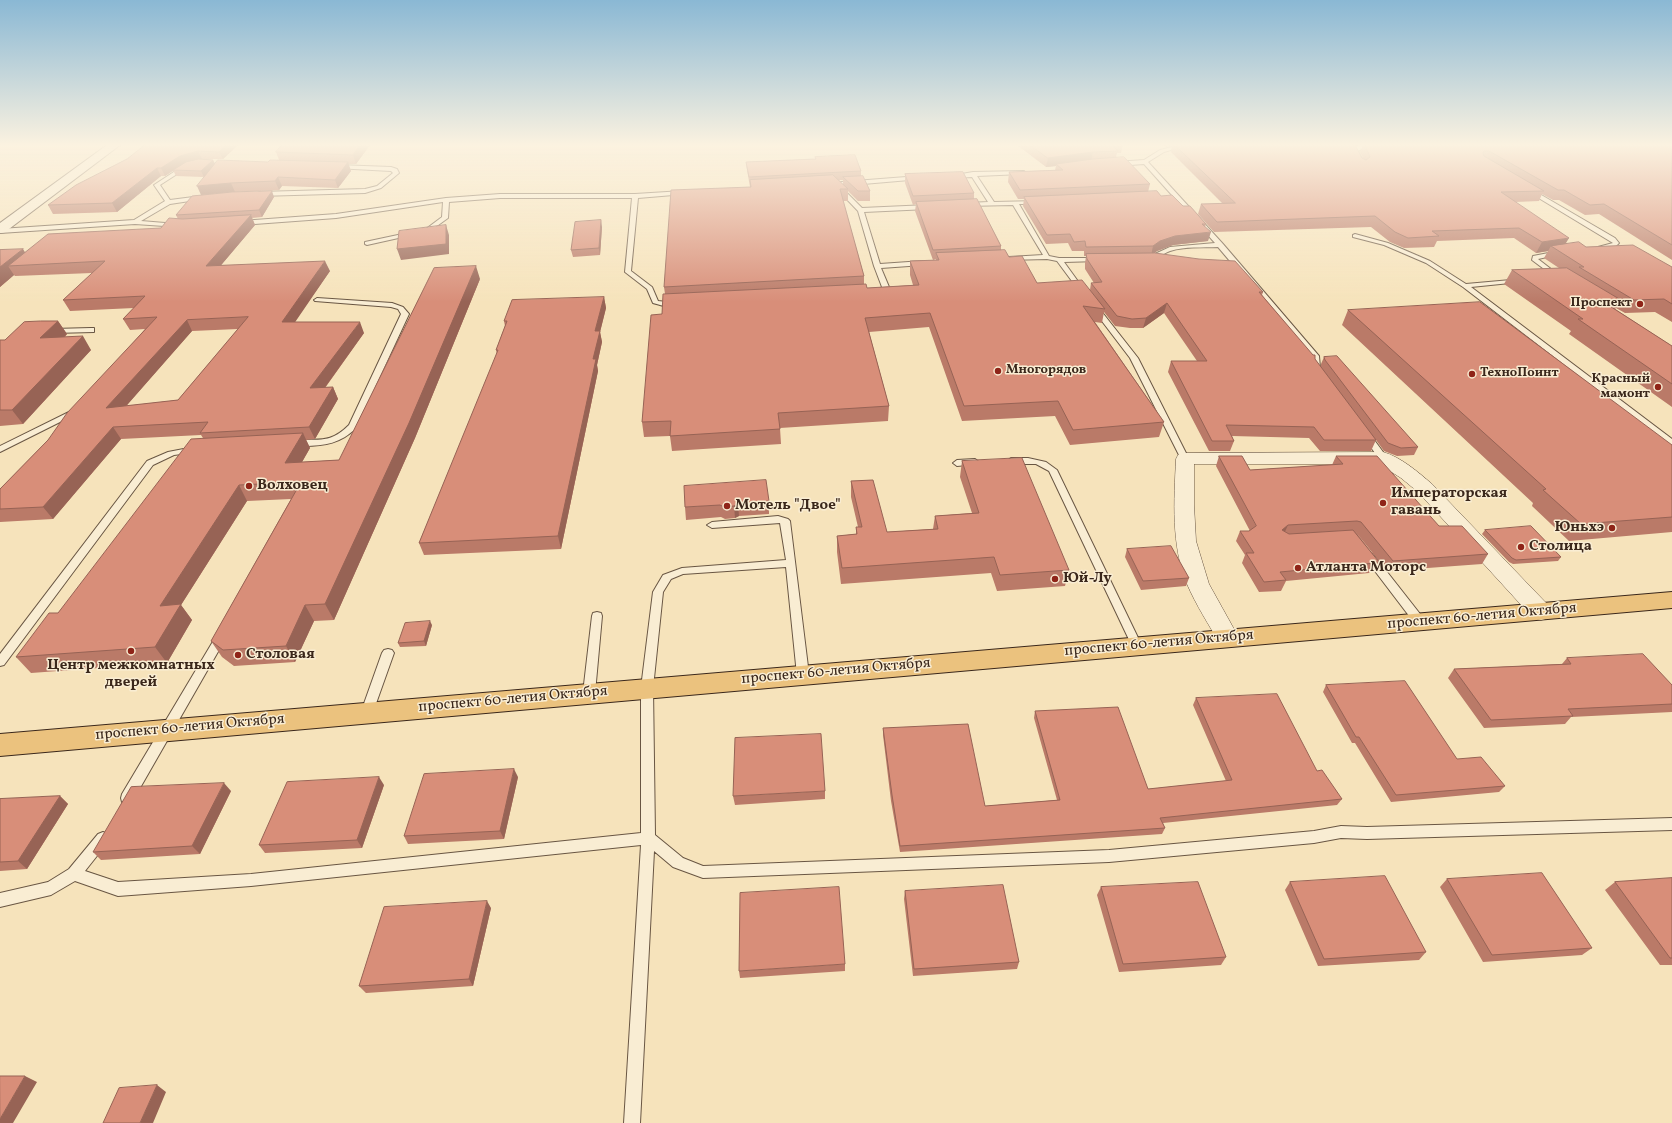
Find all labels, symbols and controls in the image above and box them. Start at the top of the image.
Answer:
place label: Проспект [1571,296,1632,312]
marker: Проспект [1635,299,1645,309]
place label: Многорядов [1006,363,1086,379]
marker: Многорядов [993,366,1003,376]
place label: ТехноПоинт [1480,366,1559,382]
marker: ТехноПоинт [1467,369,1477,379]
place label: Красный мамонт [1591,372,1650,403]
marker: Красный мамонт [1653,382,1663,392]
place label: Волховец [257,477,328,495]
marker: Волховец [244,481,254,491]
place label: Императорская гавань [1391,485,1507,520]
place label: Мотель "Двое" [735,497,841,515]
marker: Императорская гавань [1378,498,1388,508]
marker: Мотель "Двое" [722,501,732,511]
place label: Юньхэ [1554,519,1604,537]
marker: Юньхэ [1607,523,1617,533]
place label: Столица [1529,538,1592,556]
marker: Столица [1516,542,1526,552]
place label: Атланта Моторс [1306,559,1426,577]
marker: Атланта Моторс [1293,563,1303,573]
place label: Юй-Лу [1063,570,1112,588]
marker: Юй-Лу [1050,574,1060,584]
street label: проспект 60-летия Октября [1387,600,1577,634]
street label: проспект 60-летия Октября [1064,627,1254,661]
marker: Центр межкомнатных дверей [126,646,136,656]
place label: Столовая [246,646,315,664]
marker: Столовая [233,650,243,660]
street label: проспект 60-летия Октября [741,655,931,689]
place label: Центр межкомнатных дверей [47,657,215,692]
street label: проспект 60-летия Октября [418,683,608,717]
street label: проспект 60-летия Октября [95,711,285,745]

